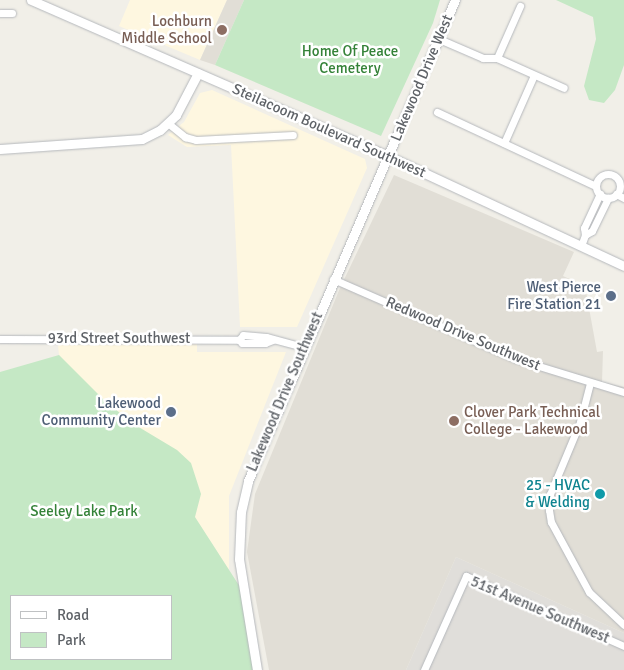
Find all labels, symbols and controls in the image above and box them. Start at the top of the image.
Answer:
place label: Lochburn Middle School [121,12,212,47]
street label: Lakewood Drive West [387,12,457,144]
marker: Lochburn Middle School [216,24,228,36]
park label: Home Of Peace Cemetery [302,42,398,77]
street label: Steilacoom Boulevard Southwest [229,80,429,182]
place label: West Pierce Fire Station 21 [507,278,601,313]
marker: West Pierce Fire Station 21 [605,290,617,302]
street label: Redwood Drive Southwest [383,293,543,375]
street label: Lakewood Drive Southwest [243,309,327,475]
street label: 93rd Street Southwest [48,330,190,348]
place label: Lakewood Community Center [42,394,161,429]
place label: Clover Park Technical College - Lakewood [464,403,600,438]
marker: Lakewood Community Center [165,406,177,418]
marker: Clover Park Technical College - Lakewood [448,415,460,427]
place label: 25 - HVAC & Welding [525,476,590,511]
marker: 25 - HVAC & Welding [594,488,606,500]
park label: Seeley Lake Park [30,503,138,521]
street label: 51st Avenue Southwest [468,573,612,647]
legend [10,595,172,660]
text: Road [57,606,89,624]
text: Park [57,631,86,649]

